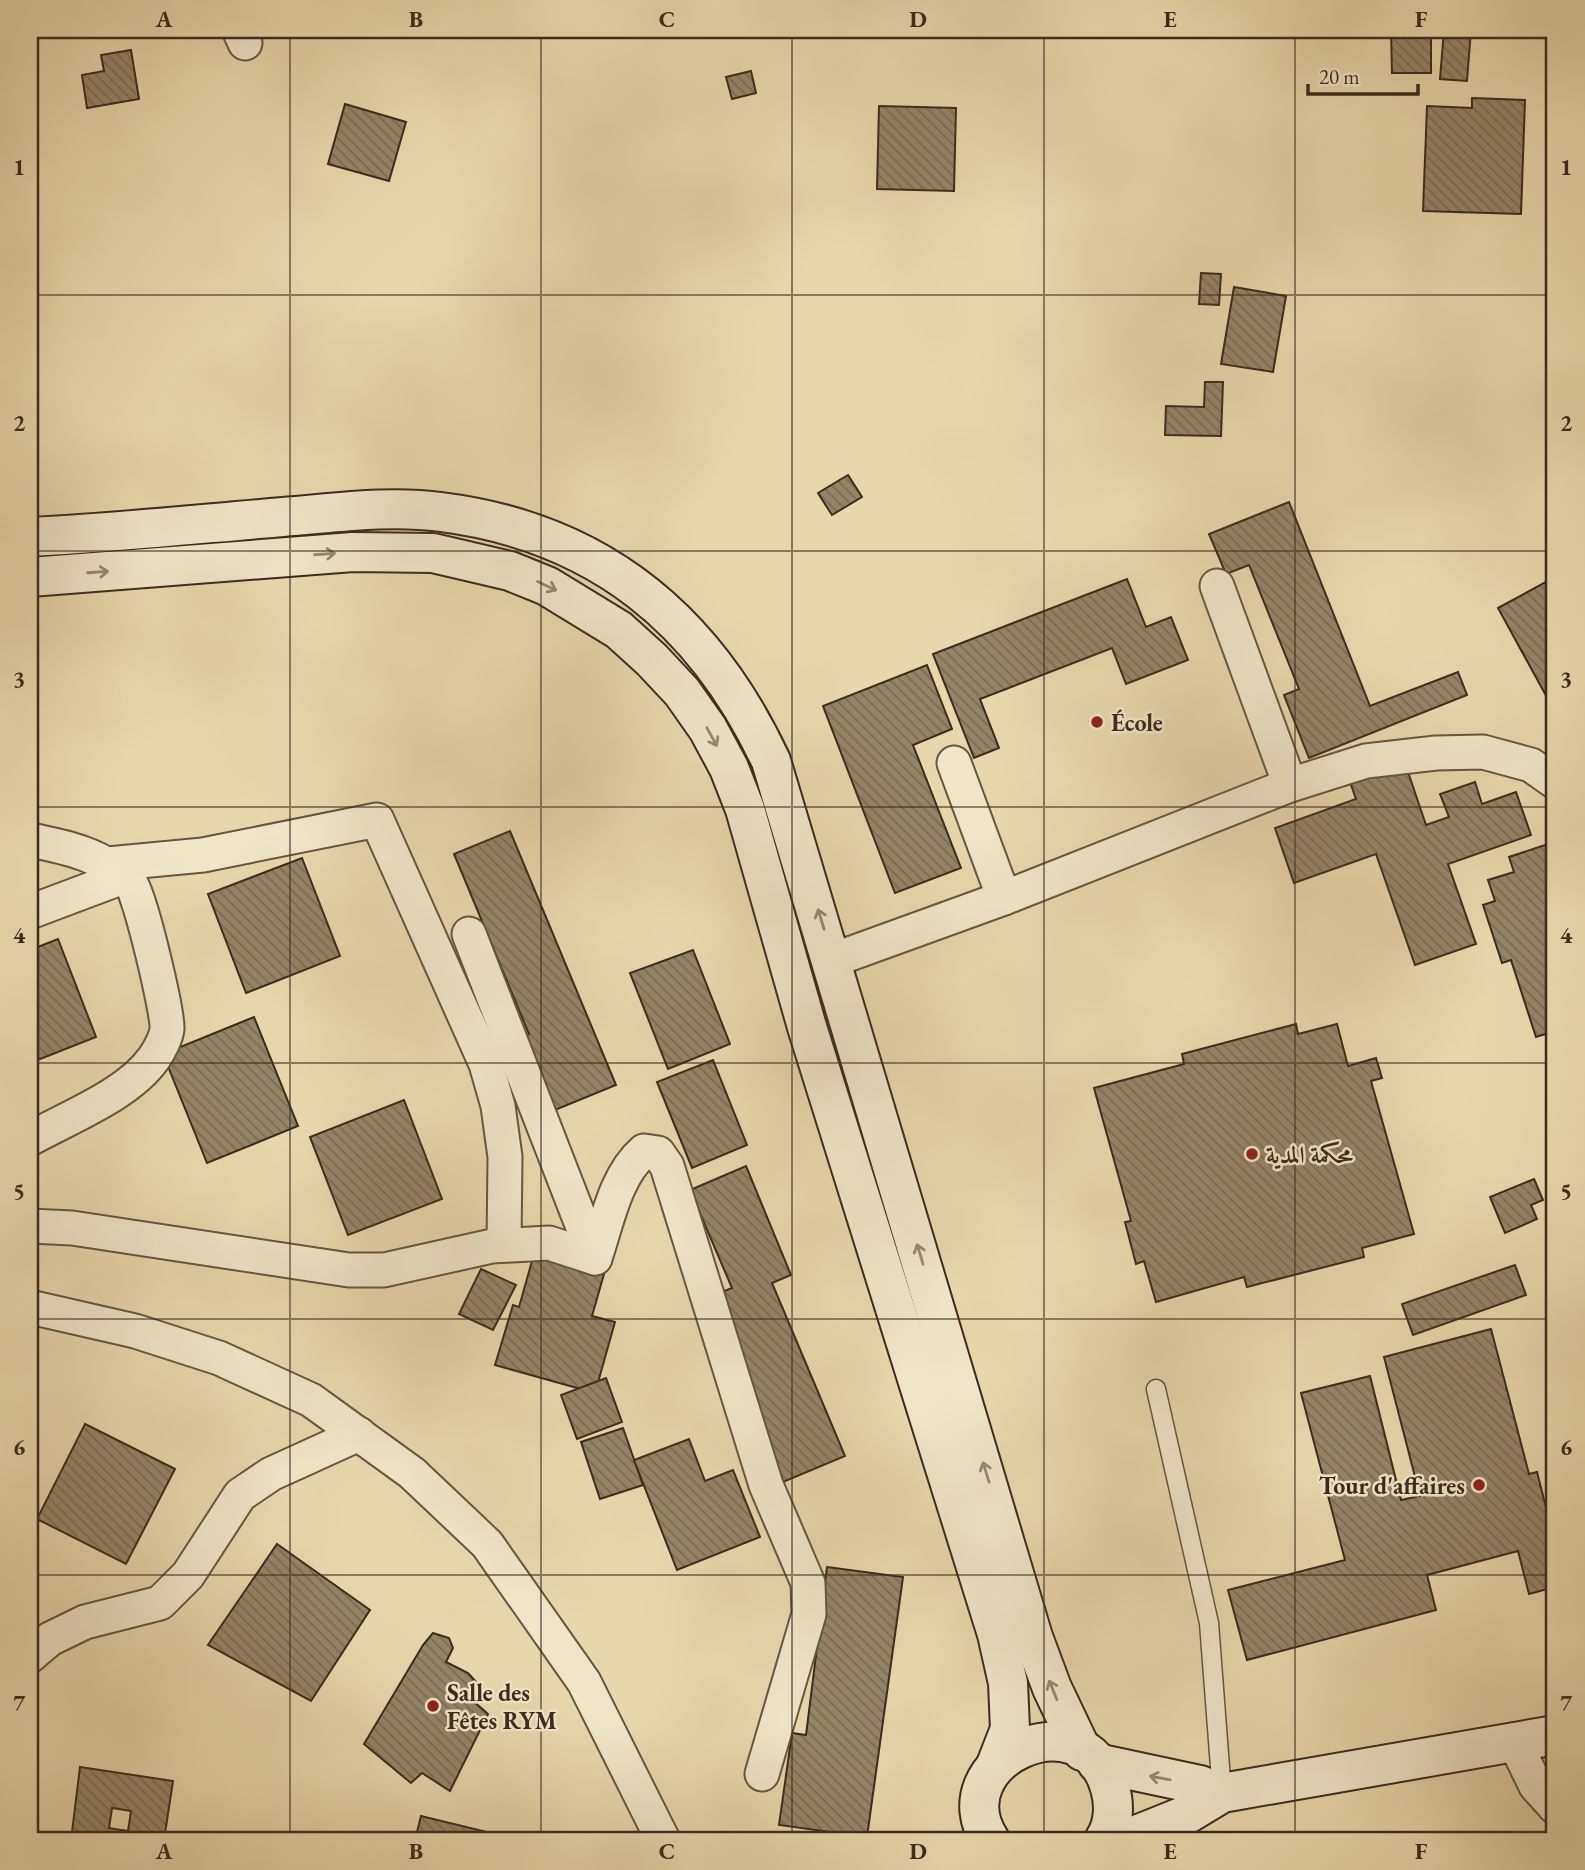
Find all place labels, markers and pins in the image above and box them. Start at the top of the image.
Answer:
place label: École [1111,707,1163,738]
marker: École [1089,714,1105,730]
place label: محكمة المدية [1266,1139,1353,1170]
marker: محكمة المدية [1244,1146,1260,1162]
place label: Tour d'affaires [1319,1470,1465,1501]
marker: Tour d'affaires [1471,1477,1487,1493]
place label: Salle des Fêtes RYM [447,1677,557,1736]
marker: Salle des Fêtes RYM [425,1698,441,1714]

